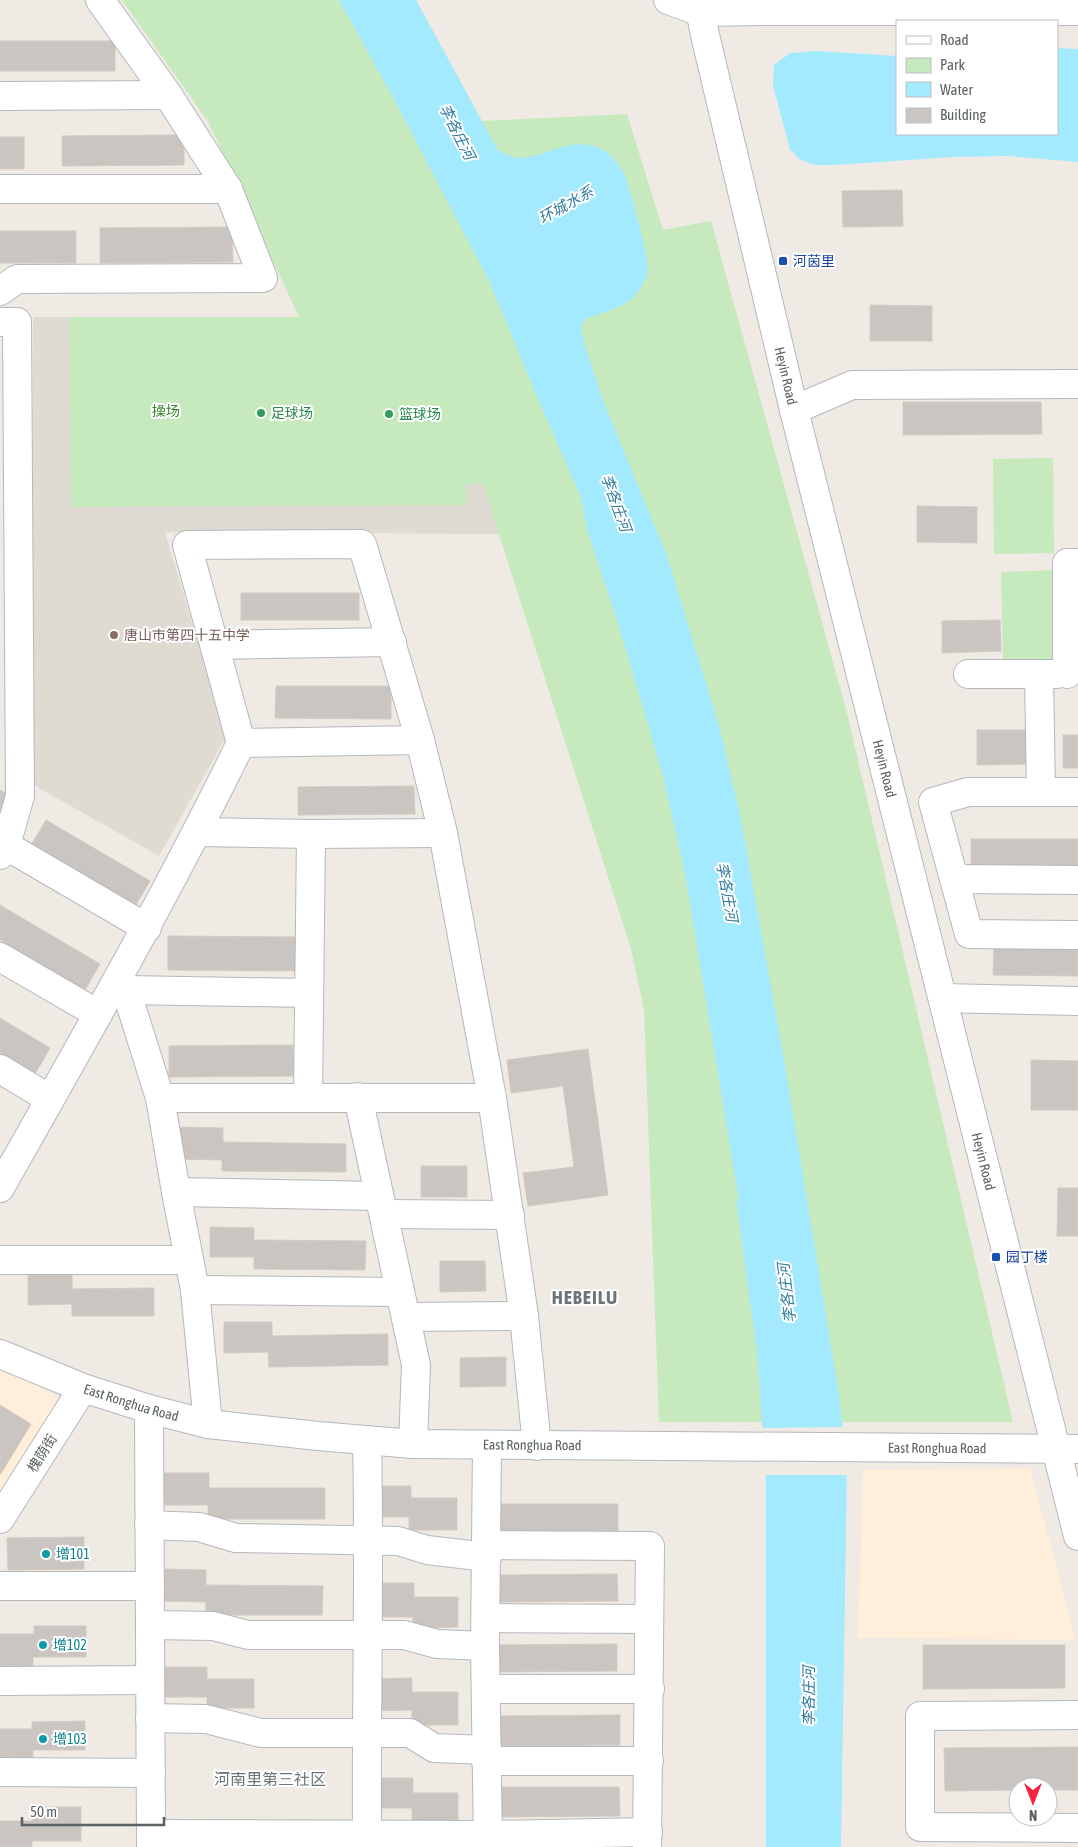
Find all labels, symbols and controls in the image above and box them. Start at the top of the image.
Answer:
legend [896,20,1058,135]
text: Road [940,31,969,48]
text: Park [940,56,965,73]
text: Water [940,81,973,98]
water label: 李各庄河 [436,101,480,165]
text: Building [940,106,986,123]
water label: 环城水系 [535,182,597,227]
place label: 河茵里 [793,253,835,269]
marker: 河茵里 [777,255,789,267]
street label: Heyin Road [771,345,800,406]
park label: 操场 [152,403,180,419]
place label: 足球场 [271,405,313,421]
place label: 篮球场 [399,406,441,422]
marker: 足球场 [255,407,267,419]
marker: 篮球场 [383,408,395,420]
water label: 李各庄河 [598,472,636,537]
place label: 唐山市第四十五中学 [124,627,250,643]
marker: 唐山市第四十五中学 [108,629,120,641]
street label: Heyin Road [870,738,899,799]
water label: 李各庄河 [714,861,742,926]
street label: Heyin Road [969,1131,998,1192]
place label: 园丁楼 [1006,1249,1048,1265]
marker: 园丁楼 [990,1251,1002,1263]
water label: 李各庄河 [774,1259,799,1324]
district label: HEBEILU [552,1286,618,1308]
street label: East Ronghua Road [82,1381,180,1424]
street label: 槐荫街 [24,1431,60,1475]
street label: East Ronghua Road [483,1437,582,1453]
street label: East Ronghua Road [888,1440,987,1456]
place label: 增101 [56,1546,90,1562]
marker: 增101 [40,1548,52,1560]
place label: 增102 [53,1637,87,1653]
marker: 增102 [37,1639,49,1651]
water label: 李各庄河 [800,1663,817,1726]
place label: 增103 [53,1731,87,1747]
marker: 增103 [37,1733,49,1745]
district label: 河南里第三社区 [214,1770,326,1788]
north arrow [1008,1777,1058,1827]
scale bar [22,1794,165,1826]
text: 50 m [30,1803,57,1820]
text: N [1029,1807,1037,1823]

